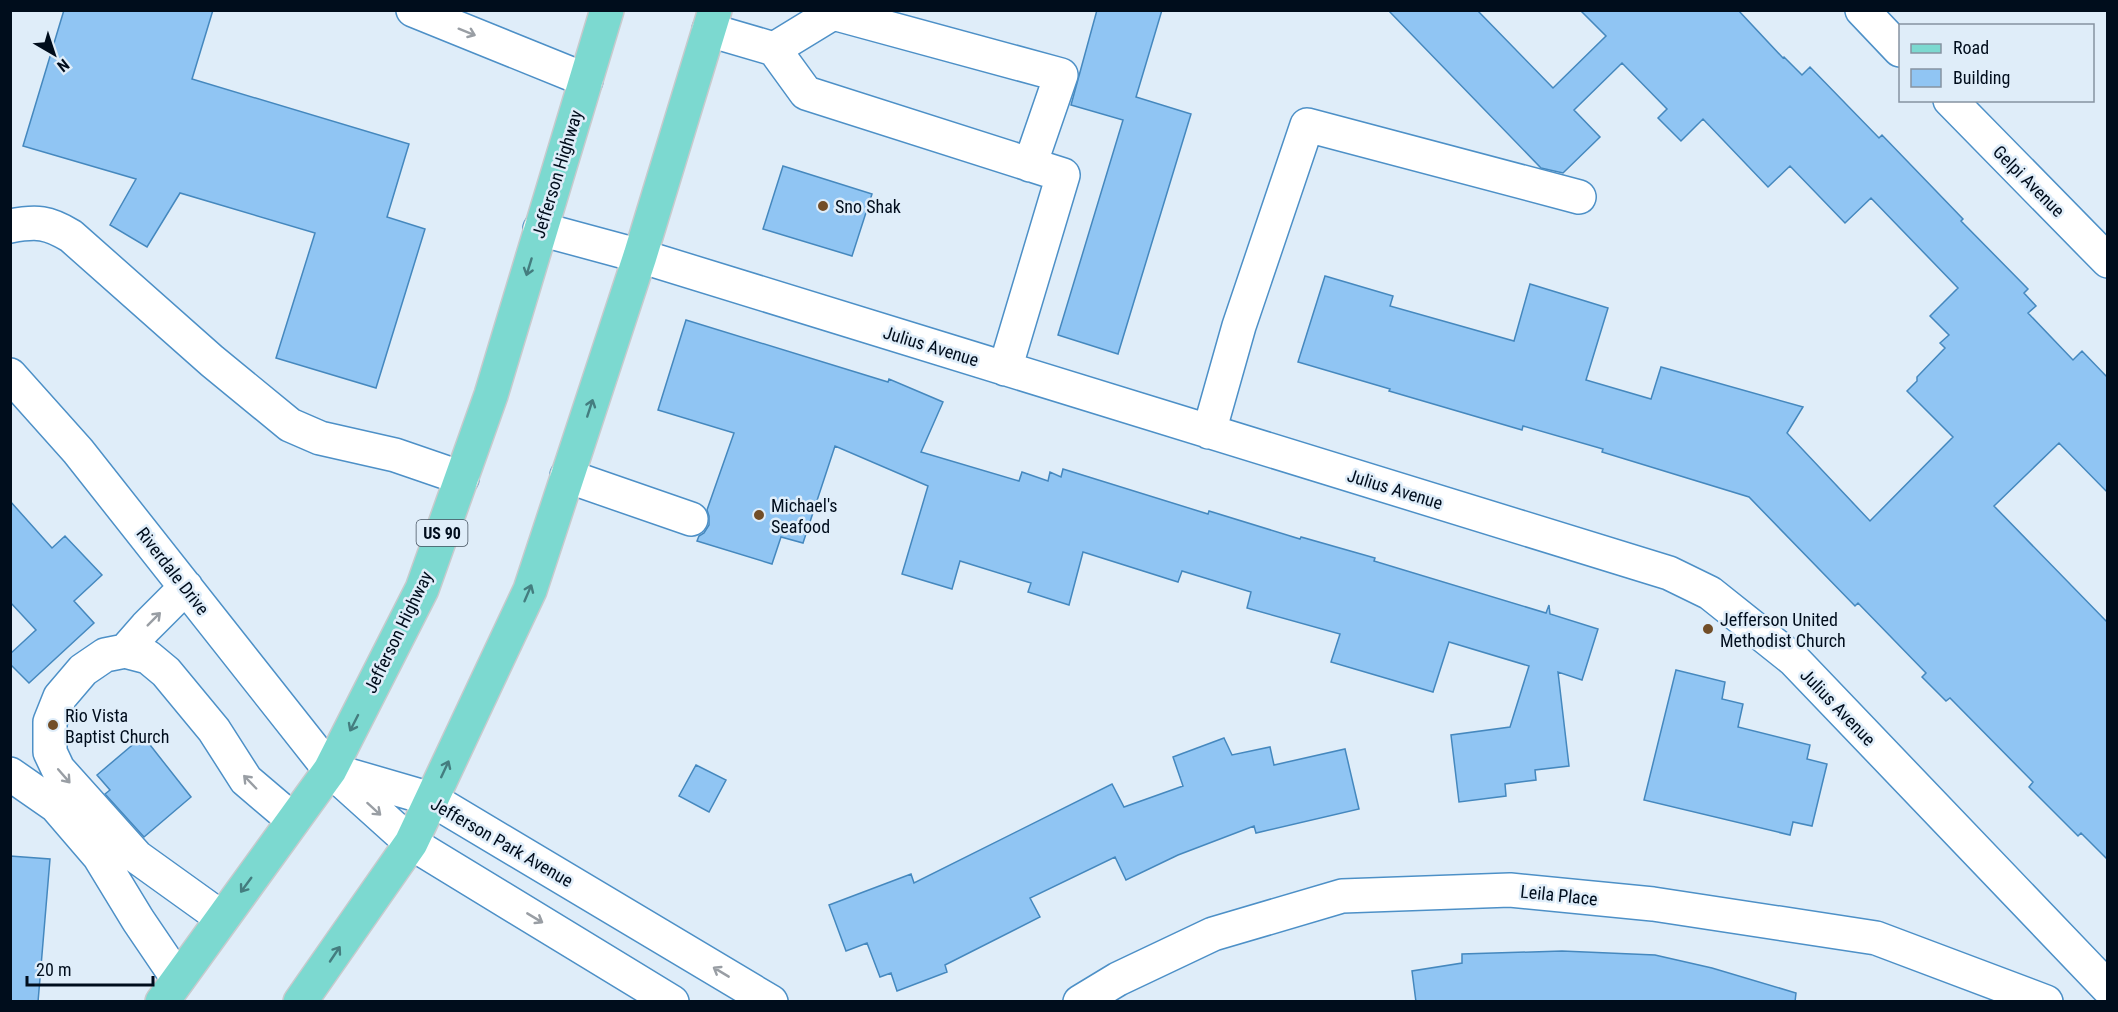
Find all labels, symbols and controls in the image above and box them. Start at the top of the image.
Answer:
north arrow [24,24,84,84]
legend [1899,24,2094,102]
one-way arrow [457,27,476,38]
text: Road [1953,37,1989,58]
text: N [53,55,73,76]
text: Building [1953,67,2010,88]
street label: Jefferson Highway [528,107,587,241]
street label: Gelpi Avenue [1989,141,2069,221]
place label: Sno Shak [835,196,901,217]
marker: Sno Shak [816,199,830,213]
one-way arrow [523,258,534,277]
street label: Julius Avenue [881,322,981,370]
one-way arrow [585,399,596,418]
street label: Julius Avenue [1345,465,1445,513]
place label: Michael's Seafood [771,495,838,537]
marker: Michael's Seafood [752,508,766,522]
road number: US 90 [416,520,468,546]
street label: Riverdale Drive [132,523,214,619]
street label: Jefferson Highway [359,567,437,696]
one-way arrow [523,584,534,603]
place label: Jefferson United Methodist Church [1720,609,1846,651]
one-way arrow [147,611,162,626]
marker: Jefferson United Methodist Church [1701,622,1715,636]
street label: Julius Avenue [1796,664,1880,750]
place label: Rio Vista Baptist Church [65,705,169,747]
one-way arrow [348,713,359,731]
marker: Rio Vista Baptist Church [46,718,60,732]
one-way arrow [440,761,451,779]
one-way arrow [58,768,71,784]
one-way arrow [242,774,257,789]
street label: Jefferson Park Avenue [427,793,577,891]
one-way arrow [366,802,381,816]
one-way arrow [240,876,253,892]
street label: Leila Place [1519,881,1599,909]
one-way arrow [526,912,543,924]
one-way arrow [328,946,341,963]
scale bar [27,949,153,987]
text: 20 m [36,959,71,980]
one-way arrow [713,965,730,977]

